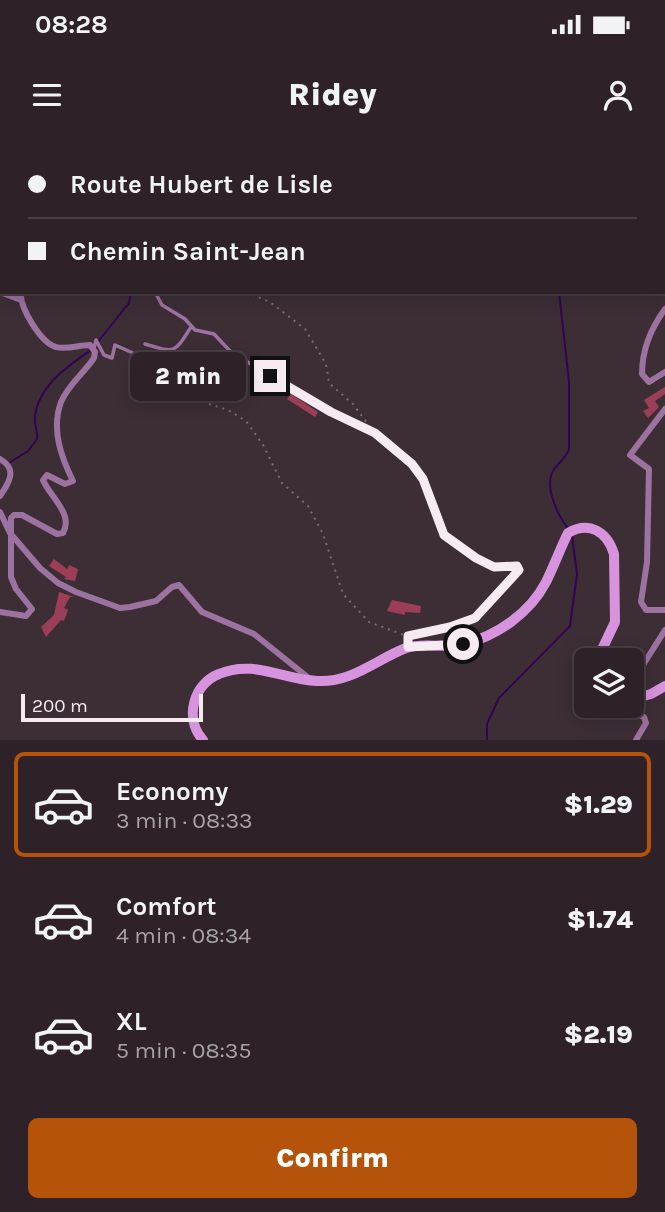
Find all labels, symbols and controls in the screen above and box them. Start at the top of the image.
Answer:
text: 08:28 [35,9,108,40]
icon: menu [28,76,66,114]
text: Ridey [288,76,377,113]
icon: person [599,76,637,114]
text: Route Hubert de Lisle [70,169,333,200]
text: Chemin Saint-Jean [70,236,306,267]
callout: 2 min [130,352,246,400]
route end [254,360,286,392]
text: 2 min [155,363,221,390]
route start [447,628,479,660]
map controls [574,648,644,718]
button: layers [574,648,644,718]
scale bar [21,690,203,722]
text: 200 m [32,695,88,717]
icon: car [32,773,95,836]
text: Economy [116,776,228,807]
text: $1.29 [564,789,633,820]
text: 3 min · 08:33 [116,807,253,834]
icon: car [32,888,95,951]
text: Comfort [116,891,217,922]
text: $1.74 [567,904,633,935]
text: 4 min · 08:34 [116,922,251,949]
icon: car [32,1003,95,1066]
text: XL [116,1006,147,1037]
text: $2.19 [564,1019,633,1050]
text: 5 min · 08:35 [116,1037,251,1064]
button: Confirm [28,1118,637,1198]

